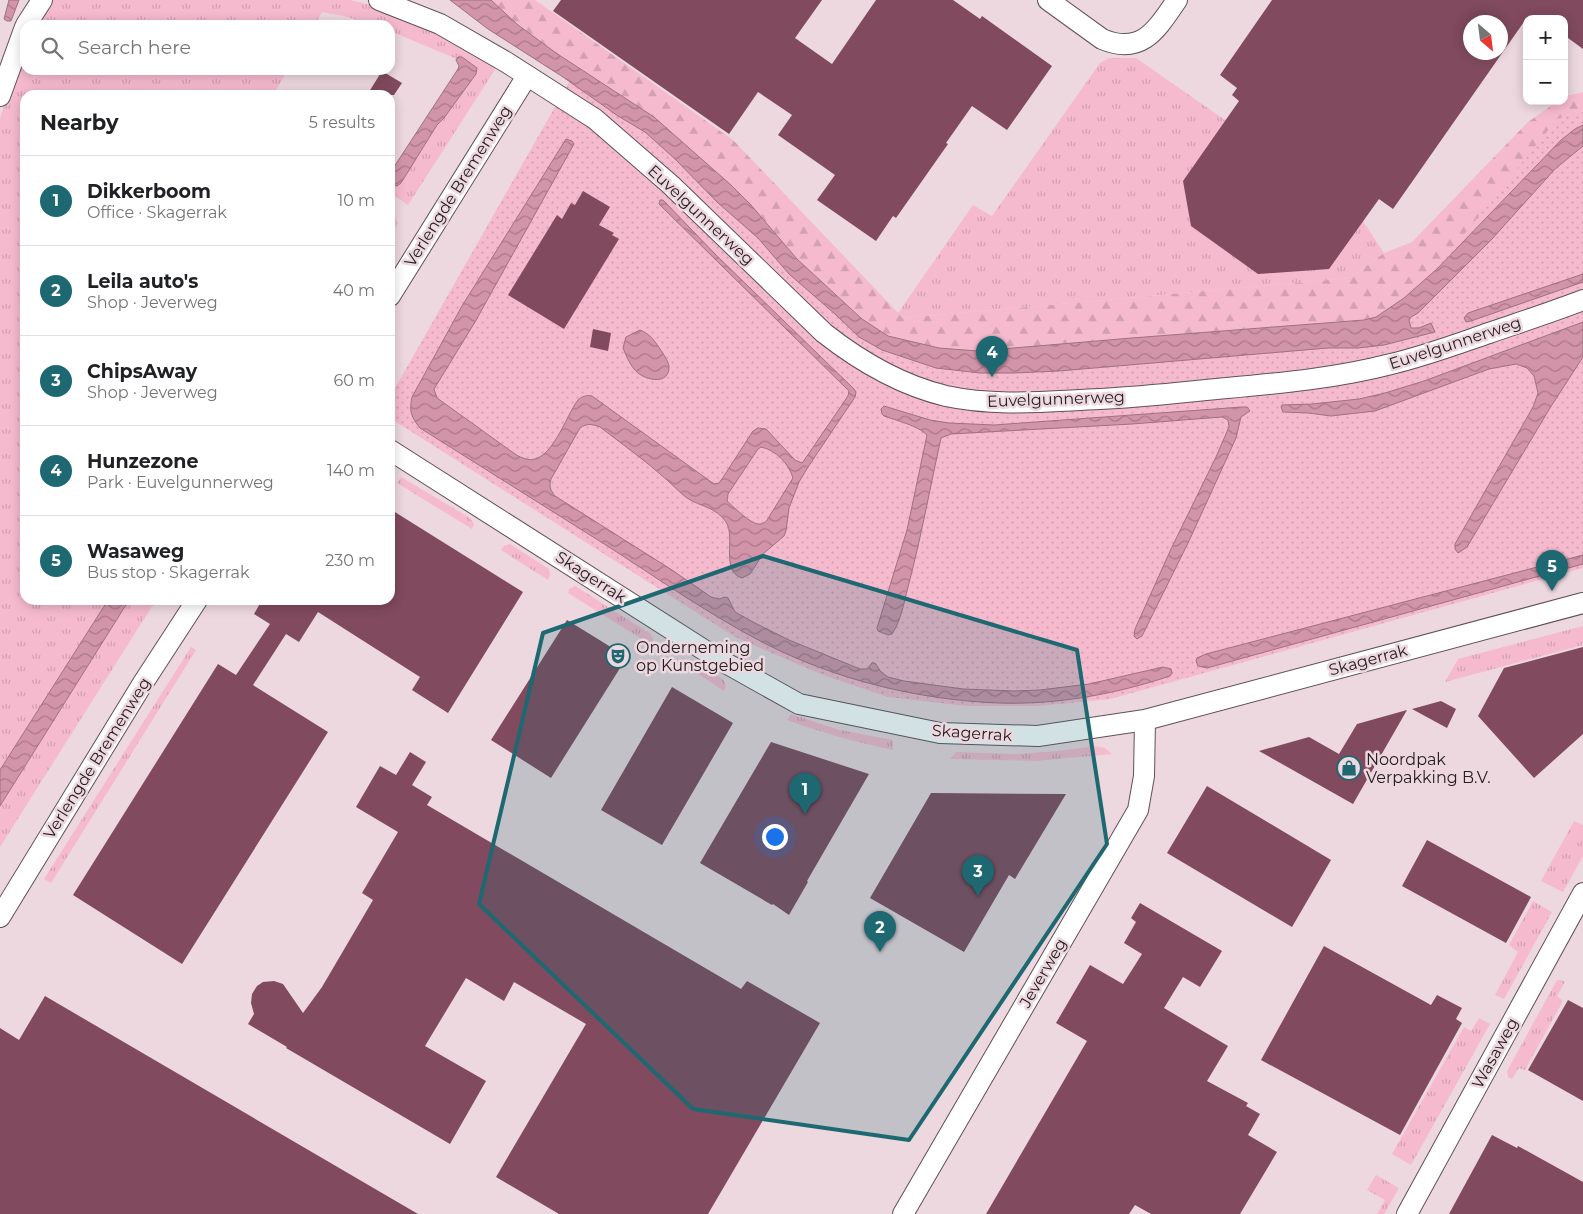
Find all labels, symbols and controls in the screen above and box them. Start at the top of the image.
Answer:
north arrow [1463,15,1508,60]
map controls [1523,15,1568,105]
button: + [1523,15,1568,60]
search box [20,20,395,75]
icon: search [38,34,66,62]
text: Search here [78,36,191,59]
button: − [1523,60,1568,105]
street label: Verlengde Bremenweg [401,102,515,270]
text: Nearby [40,110,119,135]
text: 5 results [309,113,375,132]
street label: Euvelgunnerweg [644,161,758,269]
text: Dikkerboom [87,180,211,203]
text: 1 [53,191,59,210]
text: 10 m [337,191,375,210]
text: Office · Skagerrak [87,203,227,222]
text: Leila auto's [87,270,198,293]
text: 2 [51,281,61,300]
text: 40 m [333,281,375,300]
text: Shop · Jeverweg [87,293,218,312]
street label: Euvelgunnerweg [1387,313,1523,373]
pin: 4 [976,336,1008,377]
text: ChipsAway [87,360,197,383]
text: 3 [51,371,61,390]
text: 60 m [333,371,375,390]
text: Shop · Jeverweg [87,383,218,402]
street label: Euvelgunnerweg [987,387,1125,411]
text: Hunzezone [87,450,198,473]
text: 4 [50,461,62,480]
text: 140 m [327,461,375,480]
text: Park · Euvelgunnerweg [87,473,274,492]
text: Wasaweg [87,540,184,563]
street label: Skagerrak [552,547,630,607]
pin: 5 [1536,550,1568,591]
text: 5 [51,551,61,570]
text: 230 m [325,551,375,570]
text: Bus stop · Skagerrak [87,563,250,582]
place label: Onderneming op Kunstgebied [636,638,764,675]
street label: Skagerrak [1327,640,1410,680]
theatre icon: Onderneming op Kunstgebied [605,643,631,669]
street label: Verlengde Bremenweg [40,674,154,842]
street label: Skagerrak [931,721,1013,745]
place label: Noordpak Verpakking B.V. [1366,750,1491,787]
shop icon: Noordpak Verpakking B.V. [1336,755,1362,781]
pin: 1 [789,773,821,814]
your location [762,824,788,850]
pin: 3 [962,855,994,896]
pin: 2 [864,911,896,952]
street label: Jeverweg [1015,935,1070,1012]
street label: Wasaweg [1468,1014,1522,1092]

